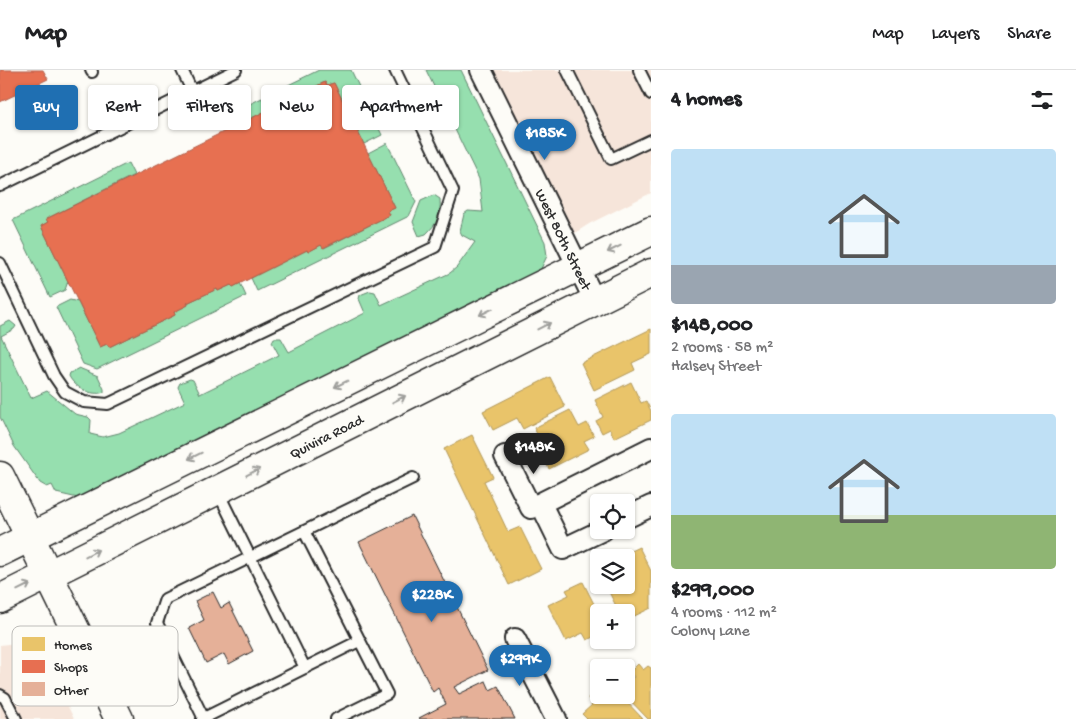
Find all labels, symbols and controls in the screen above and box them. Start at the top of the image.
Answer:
text: Map [25,20,67,49]
text: Map [872,24,904,45]
text: Layers [932,24,979,45]
text: Share [1007,24,1051,45]
chip: Buy [15,85,78,130]
chip: Rent [88,85,158,130]
chip: Filters [168,85,251,130]
chip: New [261,85,332,130]
chip: Apartment [342,85,459,130]
icon: filters [1028,86,1056,114]
text: 4 homes [671,88,742,113]
pin: $185K [510,118,580,161]
text: $185K [525,125,565,144]
icon: home [819,181,909,271]
street label: West 80th Street [530,186,595,295]
one-way arrow [607,245,622,254]
one-way arrow [479,308,494,317]
text: $148,000 [671,314,753,339]
one-way arrow [536,321,551,330]
text: 2 rooms · 58 m² [671,339,773,358]
text: Halsey Street [671,358,761,377]
one-way arrow [333,379,348,389]
one-way arrow [391,394,406,404]
street label: Quivira Road [287,411,368,464]
pin: $148K [499,432,569,475]
text: $148K [515,439,553,458]
icon: home [819,446,909,536]
one-way arrow [188,451,203,461]
one-way arrow [246,467,261,477]
map controls [590,494,635,704]
button: locate [590,494,635,539]
one-way arrow [85,548,100,558]
button: layers [590,549,635,594]
text: $299,000 [671,579,754,604]
pin: $228K [397,580,467,623]
one-way arrow [17,581,32,591]
text: $228K [412,587,452,606]
button: + [590,604,635,649]
text: 4 rooms · 112 m² [671,604,777,623]
text: Colony Lane [671,623,750,642]
legend [12,626,178,706]
text: Homes [54,638,92,655]
pin: $299K [485,644,555,687]
text: $299K [500,651,540,670]
button: − [590,659,635,704]
text: Shops [54,660,88,677]
text: Other [54,683,89,700]

